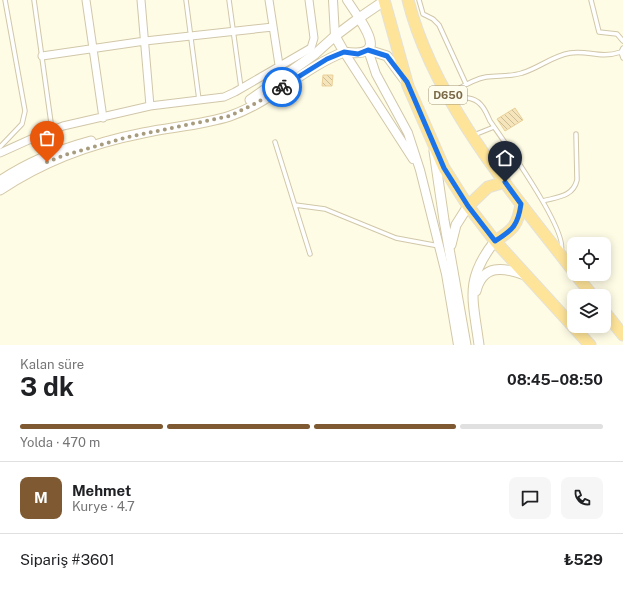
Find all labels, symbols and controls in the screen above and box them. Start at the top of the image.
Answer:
courier [262,67,302,107]
icon: bike [271,76,293,98]
road number: D650 [429,86,467,104]
pin [30,121,64,162]
icon: bag [36,127,58,149]
pin [488,141,522,182]
icon: home [494,147,516,169]
map controls [567,237,611,333]
button: locate [567,237,611,281]
button: layers [567,289,611,333]
text: Kalan süre [20,357,84,372]
text: 3 dk [20,371,74,402]
text: 08:45–08:50 [507,371,603,388]
text: Yolda · 470 m [20,435,100,450]
button: chat [509,477,551,519]
button: phone [561,477,603,519]
text: Mehmet [72,482,131,499]
text: M [34,489,48,506]
text: Kurye · 4.7 [72,499,135,514]
text: Sipariş #3601 [20,551,115,568]
text: ₺529 [564,551,603,568]

